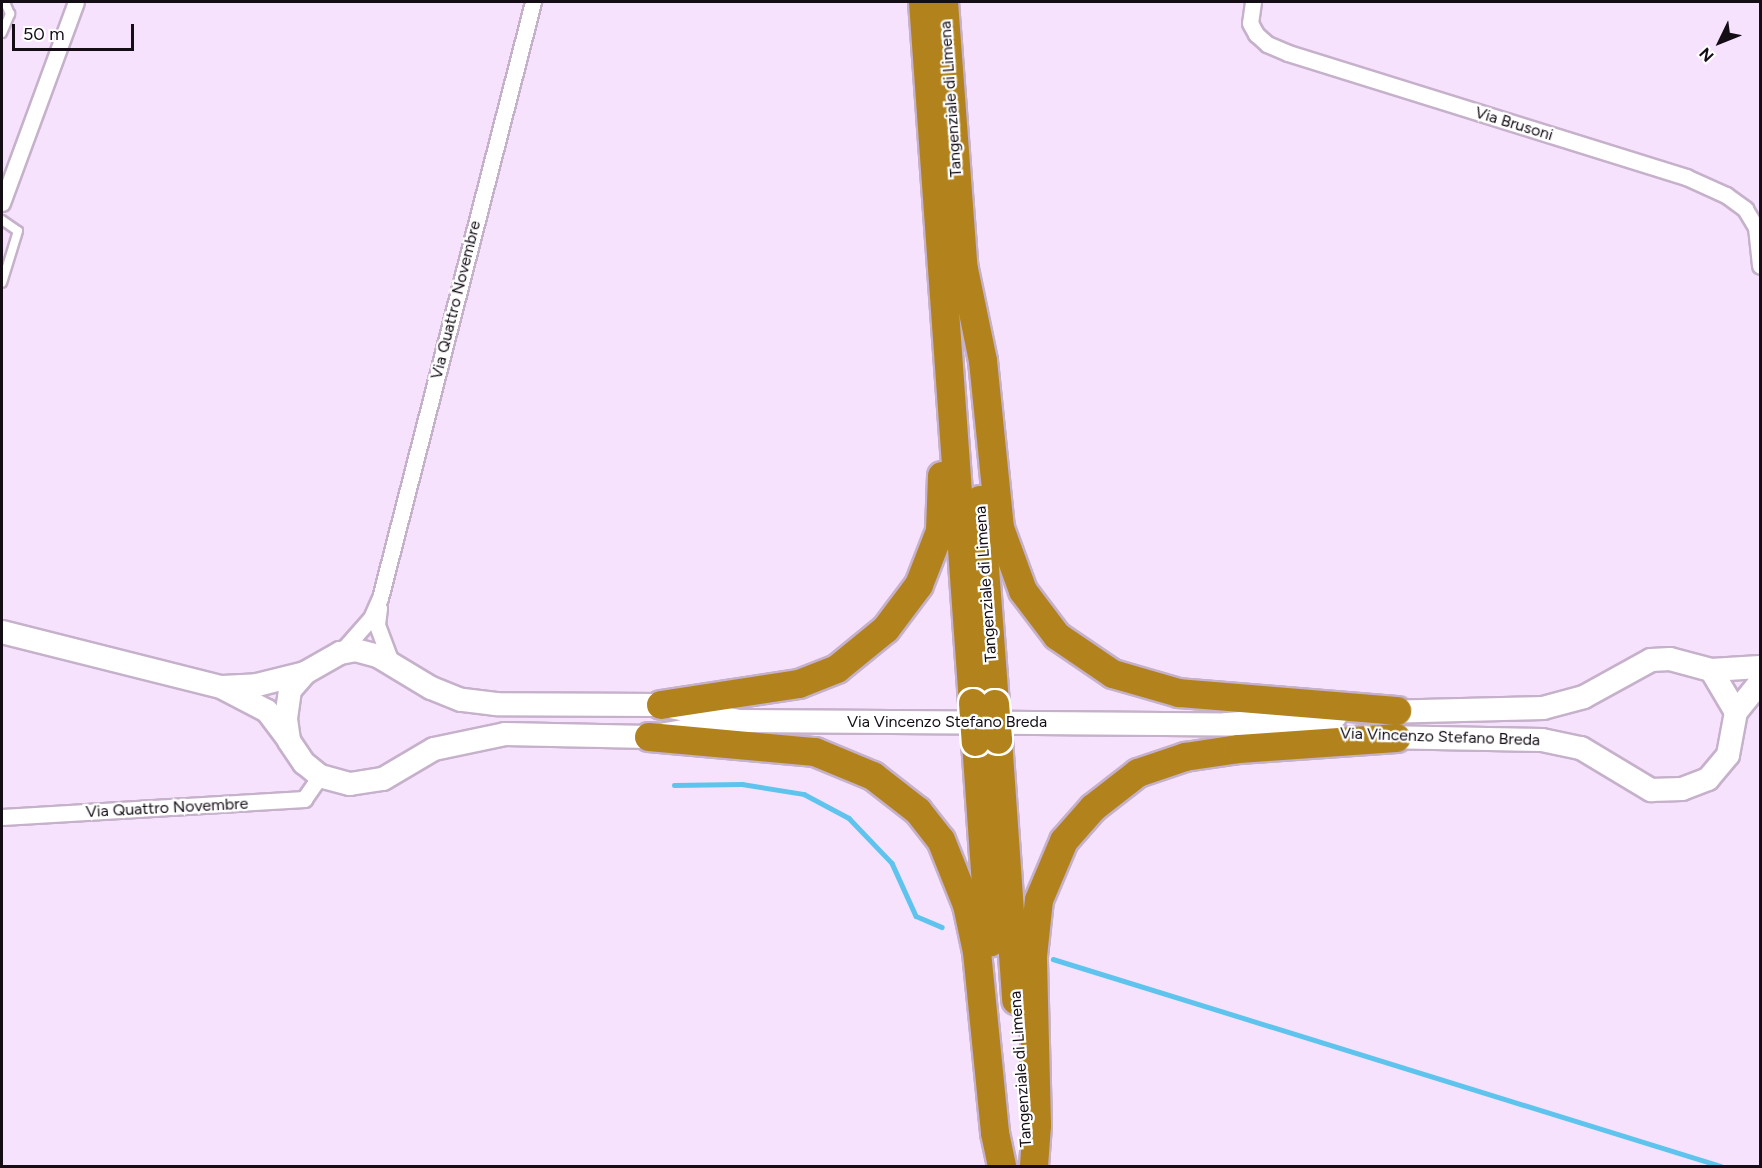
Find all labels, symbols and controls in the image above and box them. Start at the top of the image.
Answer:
scale bar [15,12,136,50]
north arrow [1690,12,1750,72]
street label: Tangenziale di Limena [936,20,966,178]
text: 50 m [23,23,65,45]
text: N [1695,44,1718,66]
street label: Via Brusoni [1473,103,1555,145]
street label: Via Quattro Novembre [427,219,485,381]
street label: Tangenziale di Limena [971,505,1001,663]
street label: Via Vincenzo Stefano Breda [847,712,1047,732]
street label: Via Vincenzo Stefano Breda [1340,724,1540,750]
street label: Via Quattro Novembre [85,794,249,822]
street label: Tangenziale di Limena [1006,990,1036,1148]

